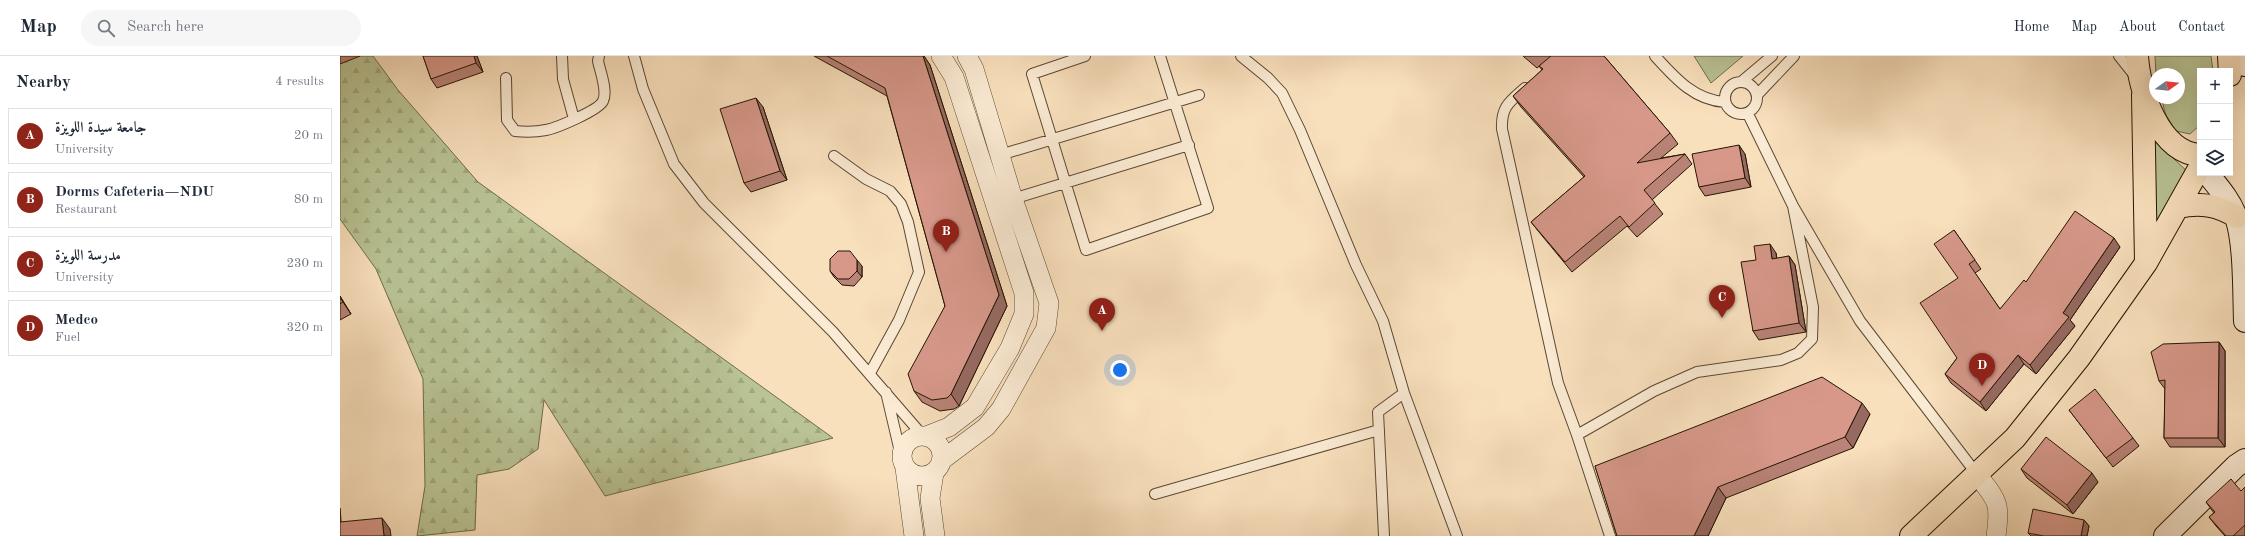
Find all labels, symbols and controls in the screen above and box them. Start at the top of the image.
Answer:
search box [81,10,361,46]
icon: search [95,17,117,39]
text: Map [20,18,57,37]
text: Search here [127,20,204,35]
text: Home [2014,20,2049,34]
text: Map [2071,20,2097,34]
text: About [2119,20,2156,34]
text: Contact [2178,20,2225,34]
north arrow [2149,68,2185,104]
map controls [2197,68,2233,176]
button: + [2197,68,2233,104]
text: Nearby [16,74,71,91]
text: 4 results [275,75,324,88]
button: − [2197,104,2233,140]
text: جامعة سيدة اللويزة [55,121,146,136]
text: A [25,129,35,142]
text: 20 m [294,129,323,142]
button: layers [2197,140,2233,176]
text: University [55,143,114,156]
text: Dorms Cafeteria—NDU [55,185,214,200]
text: B [25,193,35,206]
text: 80 m [294,193,323,206]
text: Restaurant [55,203,117,216]
pin: B [933,219,959,252]
text: مدرسة اللويزة [55,249,121,264]
text: C [26,257,34,270]
text: 230 m [286,257,323,270]
text: University [55,271,114,284]
pin: C [1709,285,1735,318]
pin: A [1089,298,1115,331]
text: Medco [55,313,98,328]
text: D [25,321,35,334]
text: 320 m [286,321,323,334]
text: Fuel [55,331,80,344]
pin: D [1969,353,1995,386]
your location [1110,360,1130,380]

